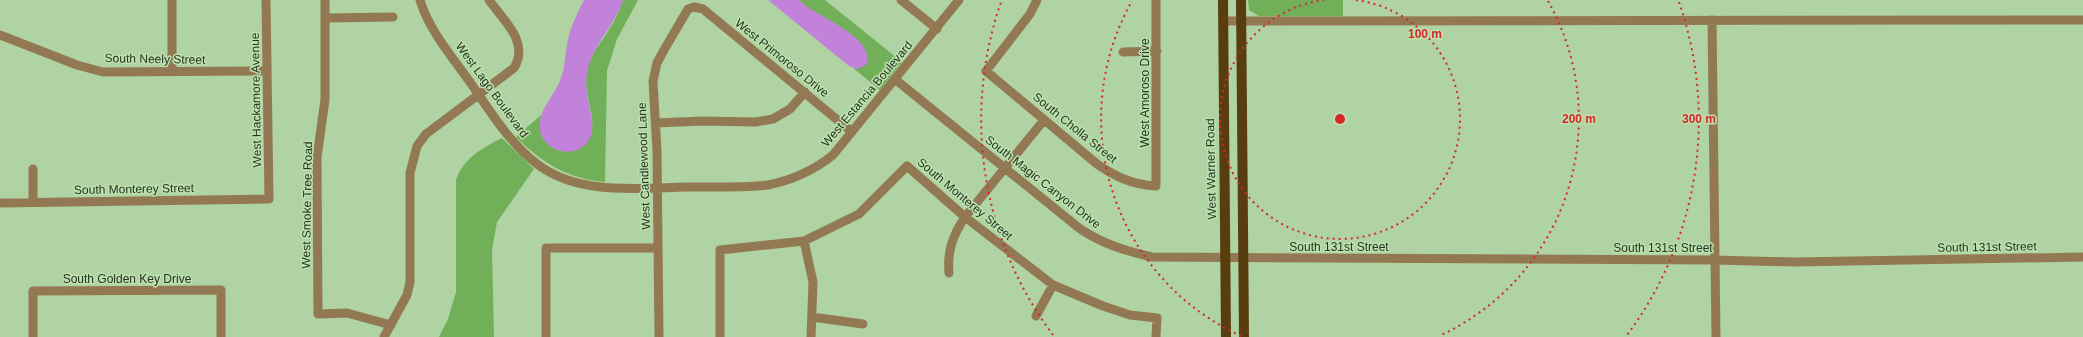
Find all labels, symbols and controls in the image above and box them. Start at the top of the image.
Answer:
street label: West Primoroso Drive [732,16,832,100]
text: 100 m [1408,27,1442,41]
street label: West Hackamore Avenue [248,32,264,168]
street label: West Estancia Boulevard [819,38,915,150]
street label: West Amoroso Drive [1138,38,1152,148]
street label: West Lago Boulevard [453,40,531,140]
street label: South Neely Street [105,51,206,67]
street label: South Cholla Street [1030,90,1120,167]
street label: West Candlewood Lane [635,102,653,230]
centre of rings [1333,112,1347,126]
text: 200 m [1562,112,1596,126]
text: 300 m [1682,112,1716,126]
street label: West Warner Road [1203,118,1219,220]
street label: South Magic Canyon Drive [982,133,1104,232]
street label: West Smoke Tree Road [299,141,315,269]
street label: South Monterey Street [915,155,1016,243]
street label: South Monterey Street [74,181,195,197]
street label: South 131st Street [1937,239,2037,255]
street label: South 131st Street [1289,240,1389,254]
street label: South 131st Street [1613,241,1713,255]
street label: South Golden Key Drive [63,272,192,286]

